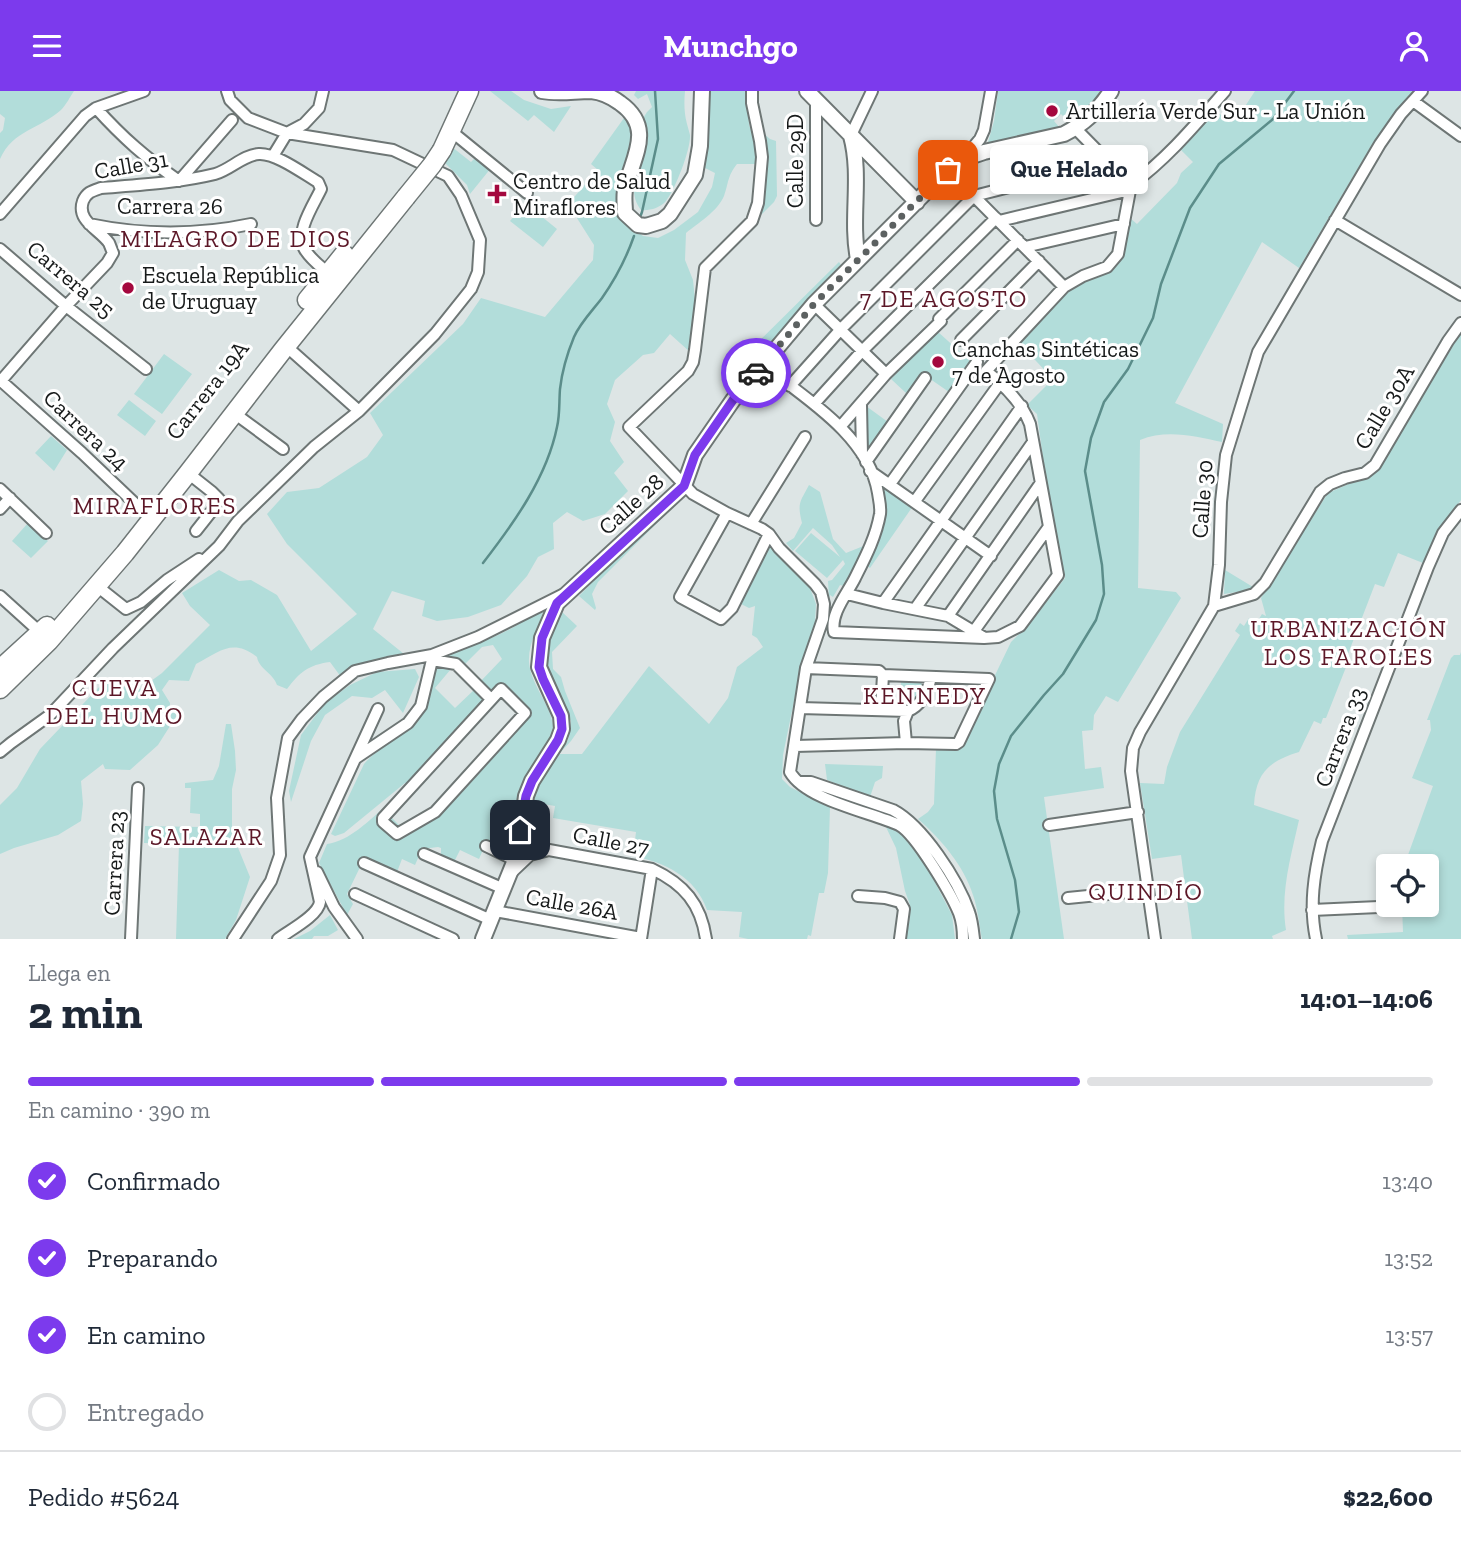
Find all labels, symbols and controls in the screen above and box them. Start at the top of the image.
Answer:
icon: menu [28,27,66,65]
text: Munchgo [663,27,798,65]
icon: person [1395,27,1433,65]
place label: Artillería Verde Sur - La Unión [1066,97,1365,125]
marker: Artillería Verde Sur - La Unión [1044,103,1060,119]
street label: Calle 29D [781,114,809,208]
pin [918,140,978,200]
street label: Calle 31 [92,145,170,185]
callout: Que Helado [990,146,1148,195]
icon: bag [929,151,967,189]
text: Que Helado [1011,155,1127,183]
place label: Centro de Salud Miraflores [513,167,671,221]
marker: Centro de Salud Miraflores [487,184,507,204]
street label: Carrera 26 [117,192,223,220]
district label: MILAGRO DE DIOS [120,224,352,253]
street label: Carrera 25 [22,234,120,324]
place label: Escuela República de Uruguay [142,261,319,315]
marker: Escuela República de Uruguay [120,280,136,296]
district label: 7 DE AGOSTO [860,284,1028,313]
street label: Carrera 19A [160,334,255,445]
place label: Canchas Sintéticas 7 de Agosto [952,335,1139,389]
courier [721,338,791,408]
icon: car [737,354,775,392]
marker: Canchas Sintéticas 7 de Agosto [930,354,946,370]
street label: Calle 30A [1348,359,1421,454]
street label: Carrera 24 [38,383,134,477]
street label: Calle 30 [1185,459,1219,539]
street label: Calle 28 [592,467,670,541]
district label: MIRAFLORES [73,491,237,520]
district label: URBANIZACIÓN LOS FAROLES [1250,614,1448,671]
district label: CUEVA DEL HUMO [46,673,184,730]
district label: KENNEDY [863,681,987,710]
street label: Carrera 33 [1308,683,1372,791]
pin [490,800,550,860]
street label: Carrera 23 [97,810,131,916]
icon: home [501,811,539,849]
street label: Calle 27 [571,820,652,862]
district label: SALAZAR [150,822,264,851]
map controls [1376,854,1439,917]
button: locate [1376,854,1439,917]
district label: QUINDÍO [1088,877,1204,906]
street label: Calle 26A [524,882,621,926]
text: Llega en [28,959,110,987]
text: 14:01–14:06 [1300,983,1433,1015]
text: 2 min [28,985,143,1040]
text: En camino · 390 m [28,1096,210,1124]
icon: check [28,1162,66,1200]
text: Confirmado [87,1165,220,1197]
text: 13:40 [1382,1167,1433,1195]
icon: check [28,1239,66,1277]
text: Preparando [87,1242,218,1274]
text: 13:52 [1384,1244,1433,1272]
icon: check [28,1316,66,1354]
text: En camino [87,1319,206,1351]
text: 13:57 [1385,1321,1433,1349]
text: Entregado [87,1396,204,1428]
text: Pedido #5624 [28,1481,180,1513]
text: $22,600 [1343,1481,1433,1513]

